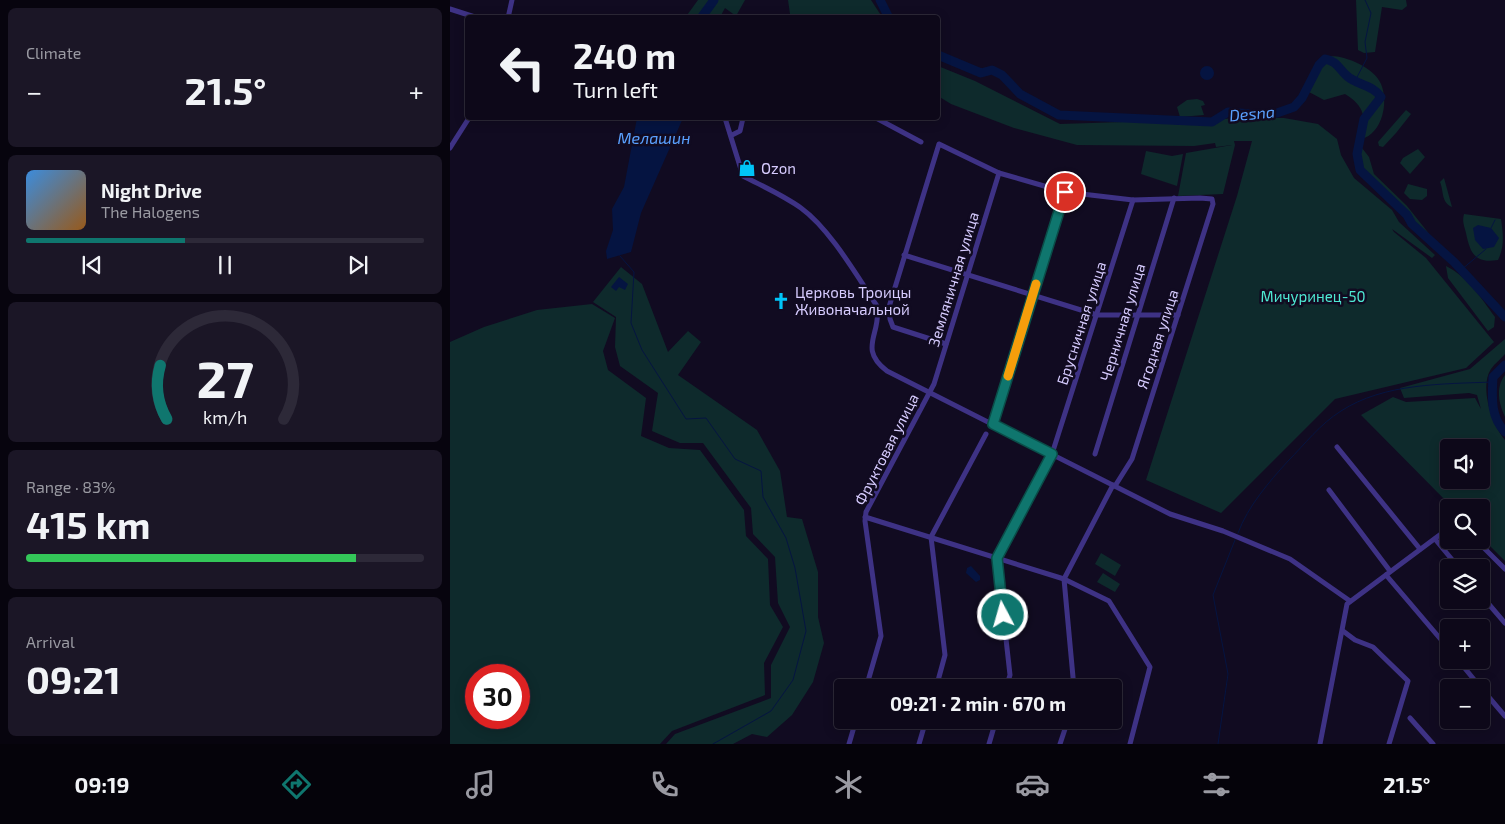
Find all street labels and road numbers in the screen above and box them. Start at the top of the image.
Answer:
street label: Земляничная улица [924,209,983,349]
street label: Брусничная улица [1053,259,1110,387]
street label: Черничная улица [1096,261,1149,383]
street label: Ягодная улица [1132,287,1183,391]
street label: Фруктовая улица [850,390,923,508]

